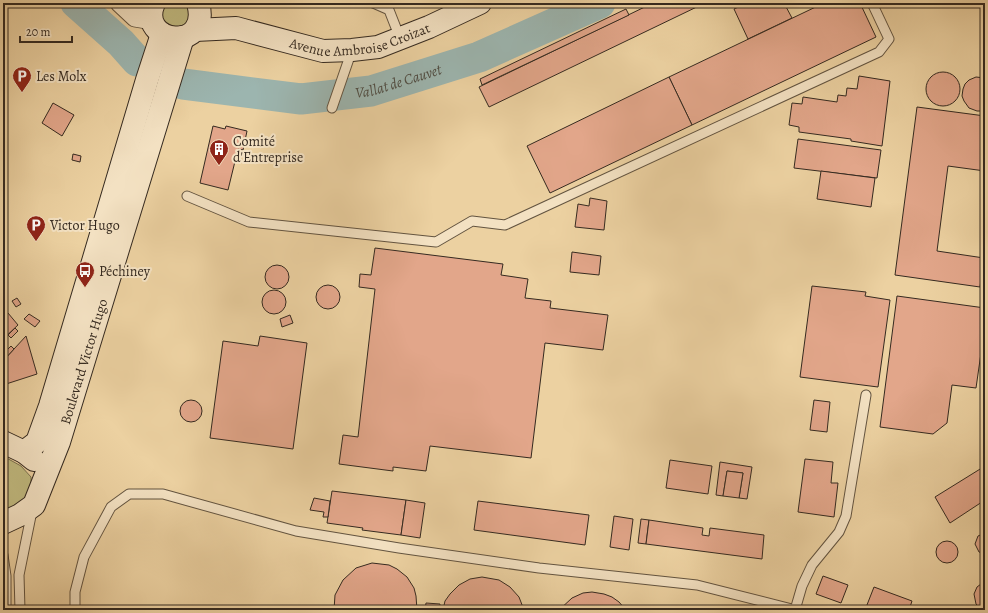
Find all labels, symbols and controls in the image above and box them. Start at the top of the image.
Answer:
scale bar [20,18,72,44]
street label: Avenue Ambroise Croizat [287,18,433,61]
text: 20 m [26,24,50,40]
water label: Vallat de Cauvet [354,59,445,103]
parking icon: Les Molx [11,65,33,93]
place label: Les Molx [36,67,87,86]
place label: Comité d'Entreprise [233,132,303,167]
building icon: Comité d'Entreprise [208,138,230,166]
parking icon: Victor Hugo [25,214,47,242]
place label: Victor Hugo [49,216,120,235]
bus stop icon: Péchiney [74,260,96,288]
place label: Péchiney [99,262,151,281]
street label: Boulevard Victor Hugo [55,296,112,427]

